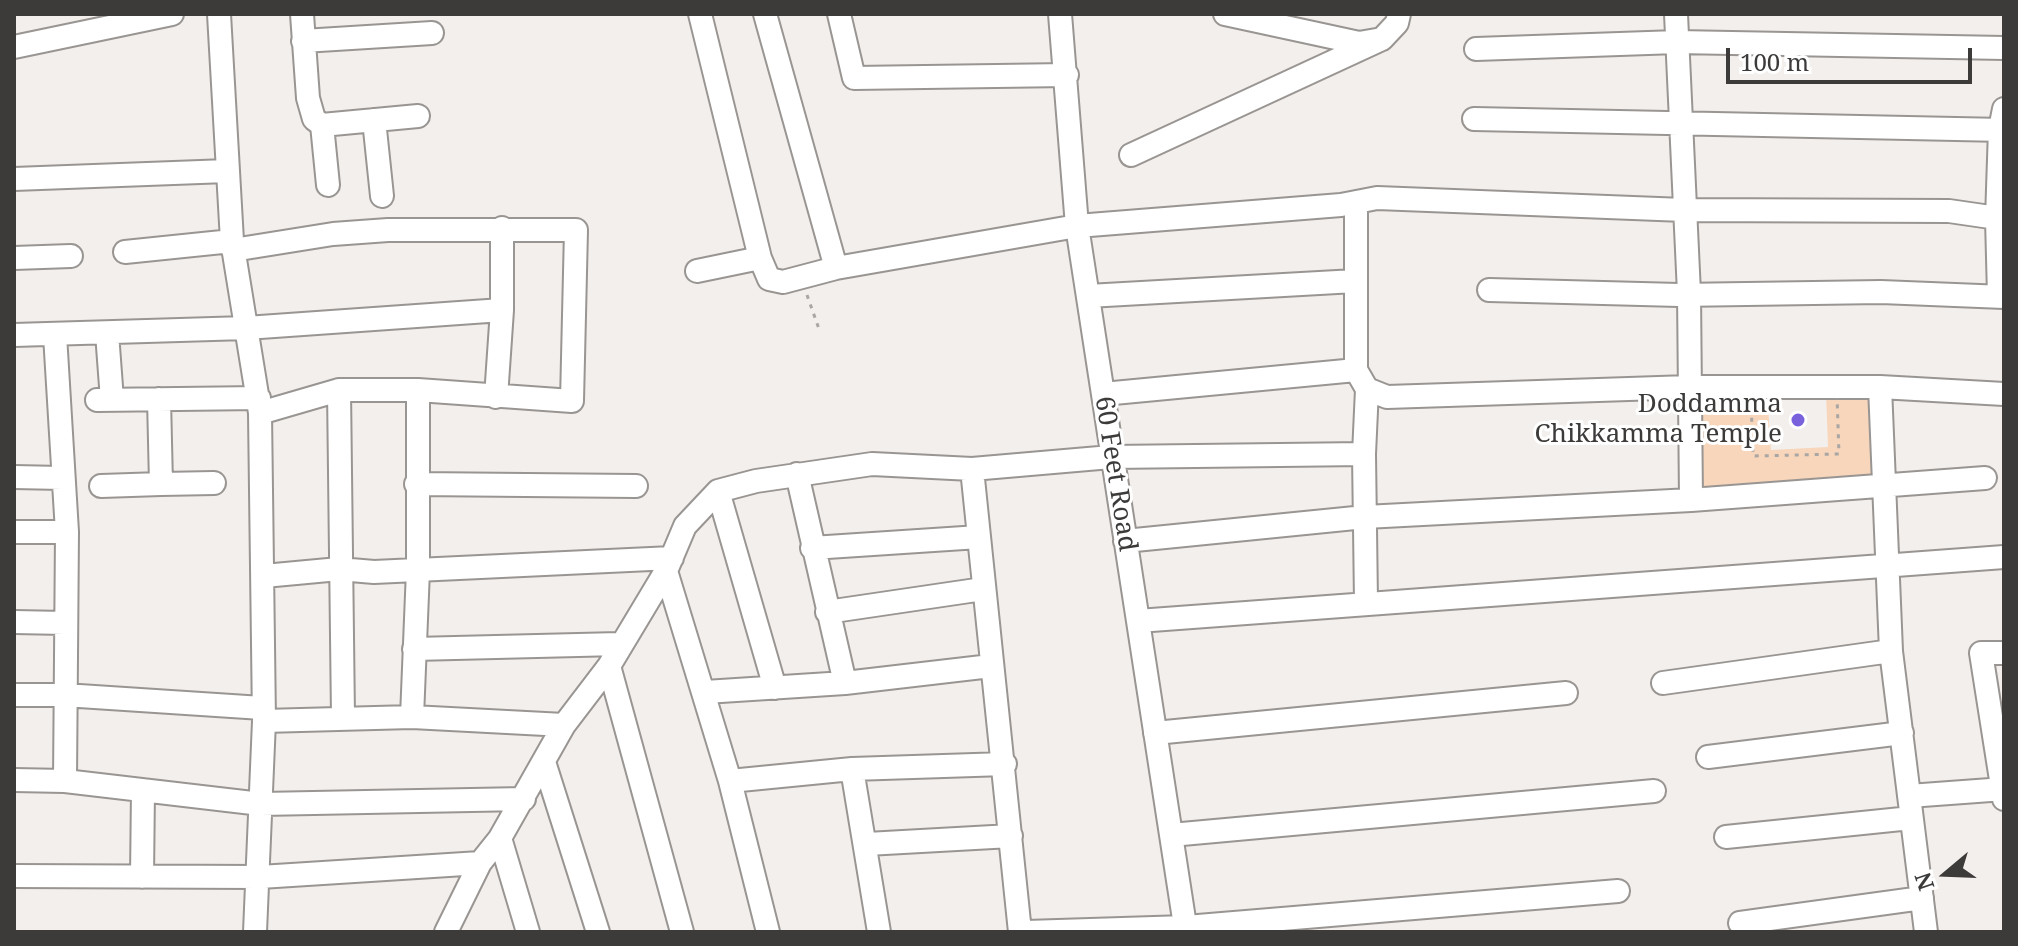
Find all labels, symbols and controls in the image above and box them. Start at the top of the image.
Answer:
scale bar [1730,32,1976,82]
text: 100 m [1740,45,1809,78]
place label: Doddamma Chikkamma Temple [1535,389,1782,450]
street label: 60 Feet Road [1087,394,1143,554]
marker: Doddamma Chikkamma Temple [1789,411,1807,429]
north arrow [1906,834,1986,914]
text: N [1906,869,1940,895]

